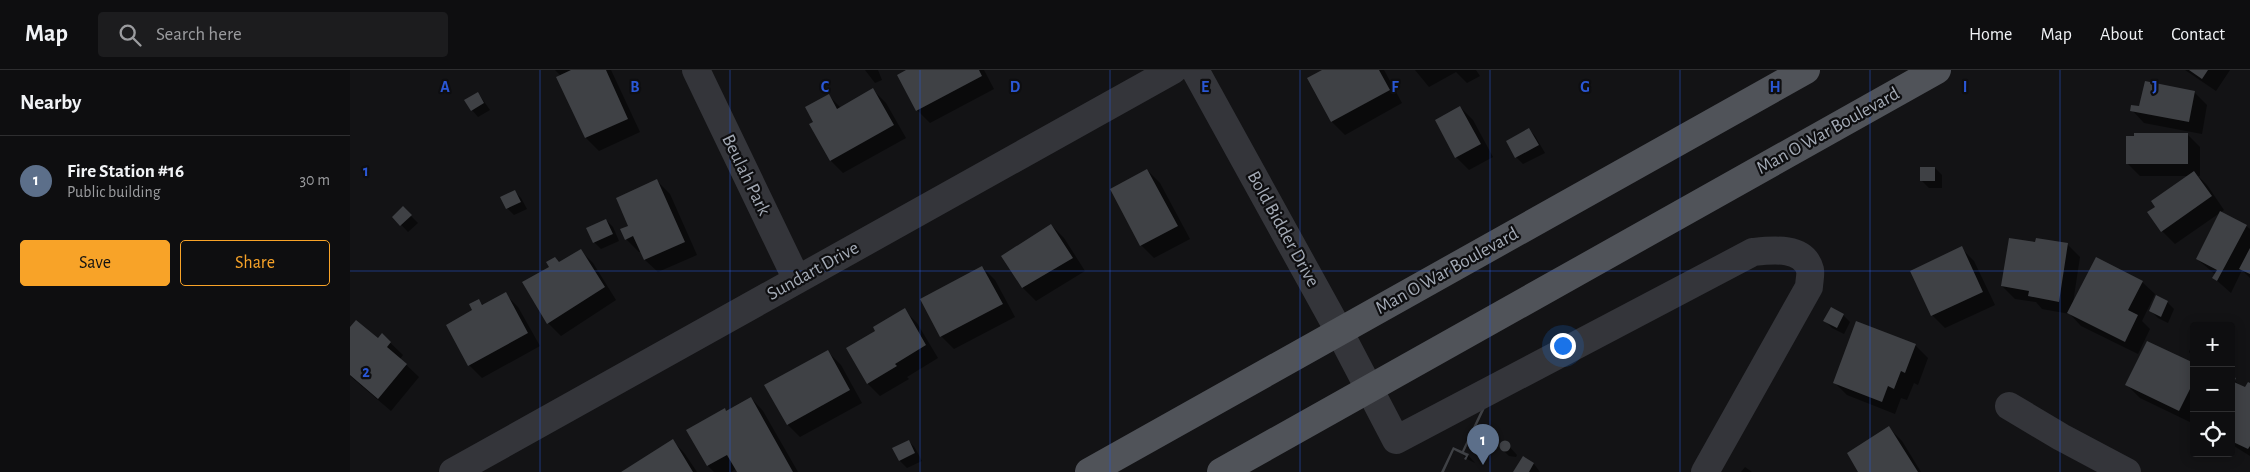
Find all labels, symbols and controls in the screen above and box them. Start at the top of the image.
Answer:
search box [98,12,448,57]
icon: search [116,21,144,49]
text: Map [25,22,68,46]
text: Search here [156,25,242,44]
text: Home [1969,26,2012,44]
text: Map [2040,26,2072,44]
text: About [2100,26,2143,44]
text: Contact [2171,26,2225,44]
text: A [440,79,450,95]
text: B [630,79,640,95]
text: C [821,79,830,95]
text: D [1010,79,1021,95]
text: E [1201,79,1209,95]
text: F [1391,79,1399,95]
text: G [1580,79,1590,95]
text: H [1769,79,1781,95]
text: I [1963,79,1967,95]
text: J [2152,79,2158,95]
street label: Man O War Boulevard [1753,84,1903,178]
text: Nearby [20,92,81,113]
street label: Beulah Park [718,131,774,219]
text: Fire Station #16 [67,162,184,181]
text: 1 [363,163,369,179]
street label: Bold Bidder Drive [1243,168,1323,290]
text: 1 [33,172,39,188]
text: 30 m [300,172,330,188]
text: Public building [67,184,161,200]
street label: Man O War Boulevard [1372,224,1522,318]
street label: Sundart Drive [764,238,862,304]
button: Save [20,240,170,286]
button: Share [180,240,330,286]
map controls [2190,322,2235,457]
button: + [2190,322,2235,367]
your location [1550,333,1576,359]
text: 2 [362,364,370,380]
button: − [2190,367,2235,412]
button: locate [2190,412,2235,457]
pin: 1 [1467,424,1499,465]

